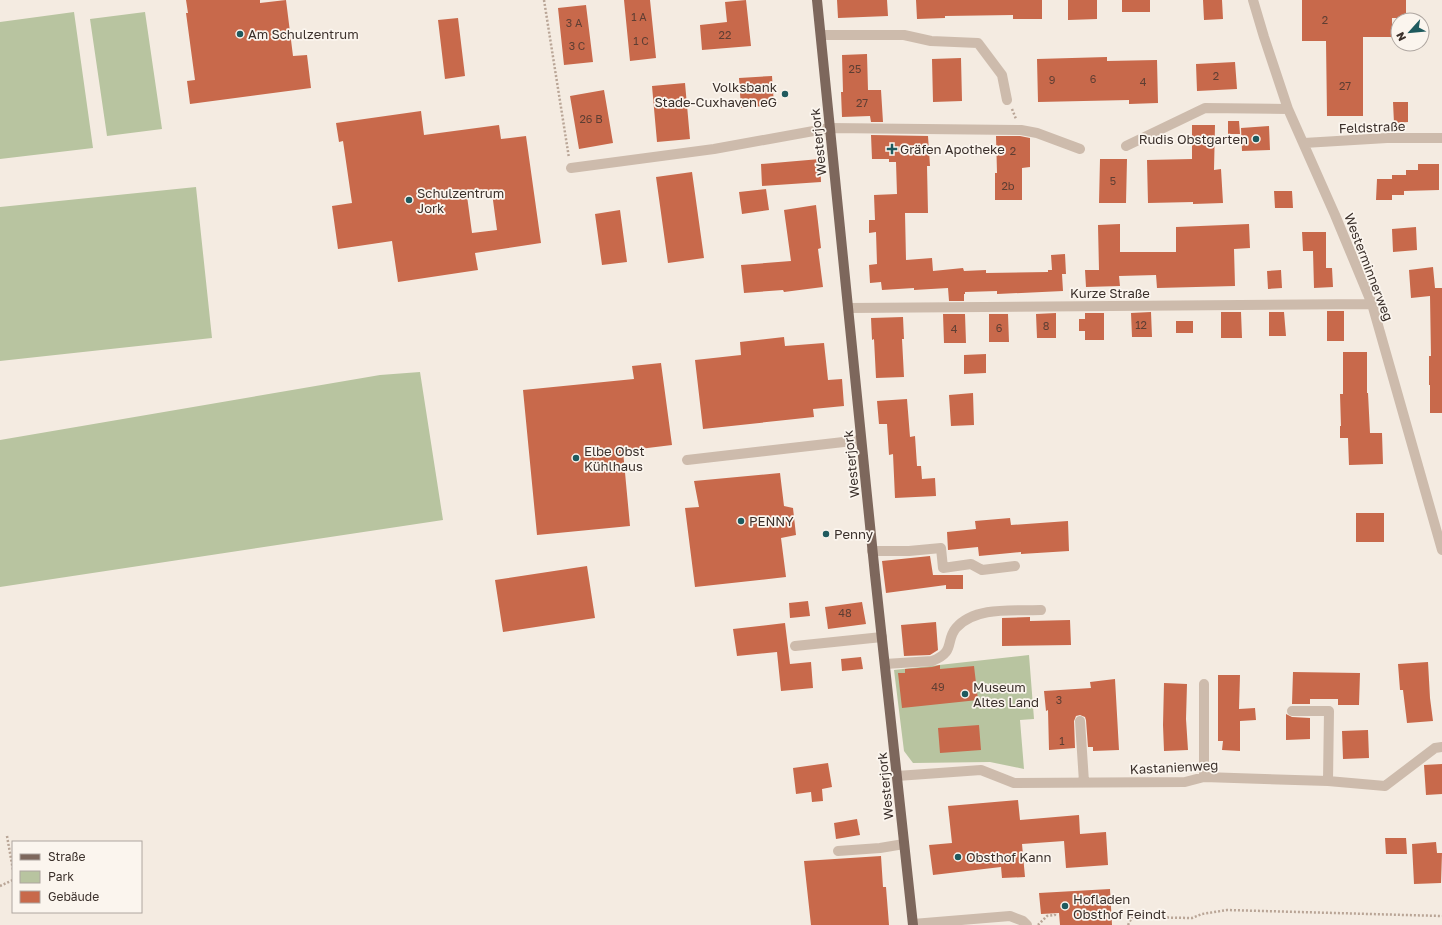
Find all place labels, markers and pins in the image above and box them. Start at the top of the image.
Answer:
place label: Am Schulzentrum [248,26,359,42]
marker: Am Schulzentrum [235,29,245,39]
place label: Volksbank Stade-Cuxhaven eG [654,79,778,110]
marker: Volksbank Stade-Cuxhaven eG [780,89,790,99]
place label: Rudis Obstgarten [1139,131,1248,147]
marker: Rudis Obstgarten [1251,134,1261,144]
place label: Gräfen Apotheke [900,141,1005,157]
marker: Gräfen Apotheke [887,144,897,154]
place label: Schulzentrum Jork [417,185,504,216]
marker: Schulzentrum Jork [404,195,414,205]
place label: Elbe Obst Kühlhaus [584,443,645,474]
marker: Elbe Obst Kühlhaus [571,453,581,463]
place label: PENNY [749,513,794,529]
marker: PENNY [736,516,746,526]
place label: Penny [834,526,874,542]
marker: Penny [821,529,831,539]
place label: Museum Altes Land [973,679,1039,710]
marker: Museum Altes Land [960,689,970,699]
place label: Obsthof Kann [966,849,1052,865]
marker: Obsthof Kann [953,852,963,862]
place label: Hofladen Obsthof Feindt [1073,891,1166,922]
marker: Hofladen Obsthof Feindt [1060,901,1070,911]

